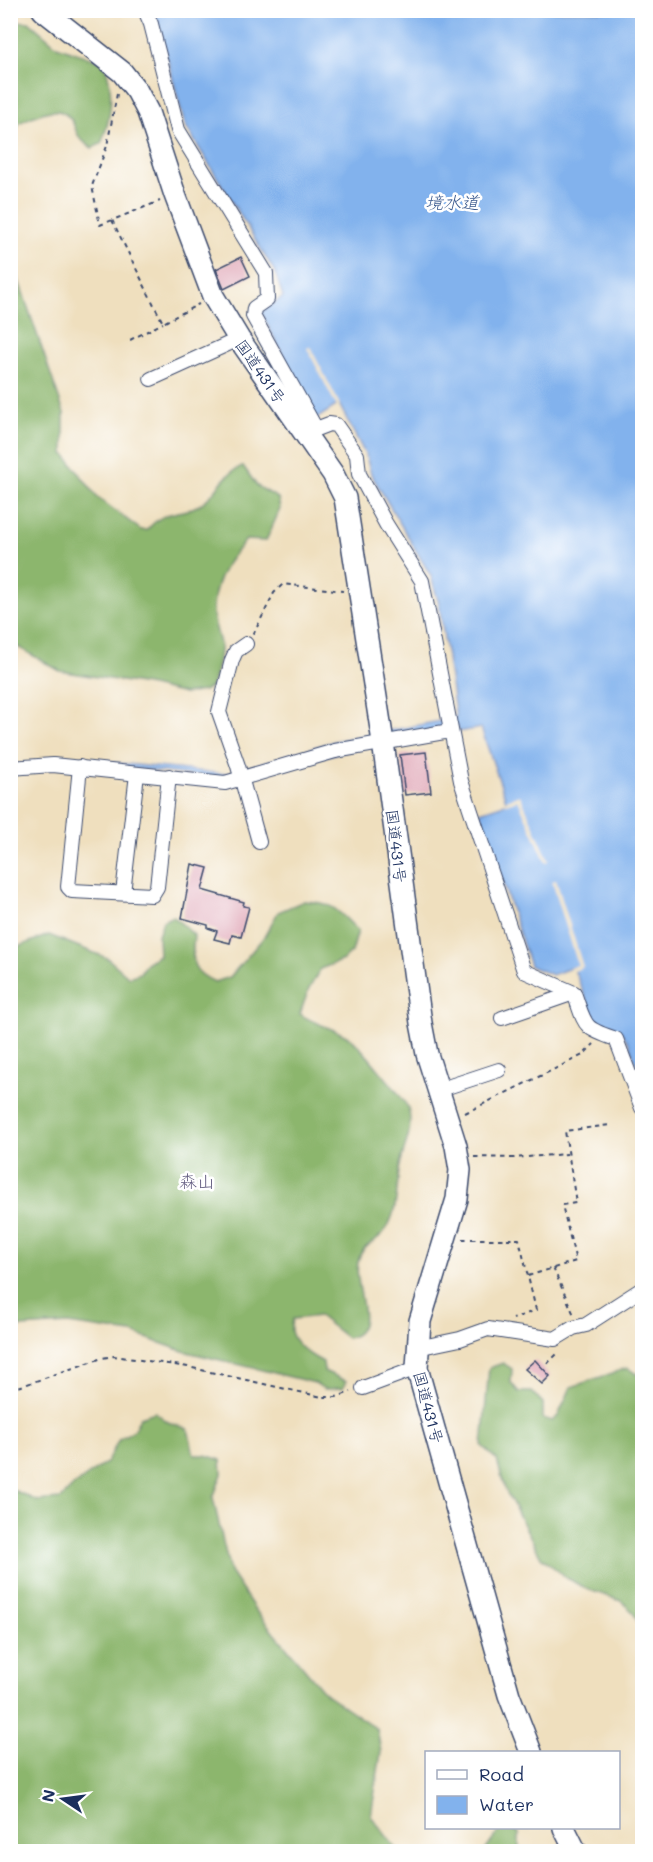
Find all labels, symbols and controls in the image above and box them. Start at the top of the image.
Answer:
water label: 境水道 [425,190,480,214]
street label: 国道431号 [231,335,291,407]
street label: 国道431号 [382,808,412,884]
district label: 森山 [179,1169,215,1193]
street label: 国道431号 [409,1369,449,1445]
legend [425,1751,620,1829]
text: Road [479,1762,524,1786]
north arrow [33,1769,93,1829]
text: N [36,1787,59,1804]
text: Water [479,1792,534,1816]

